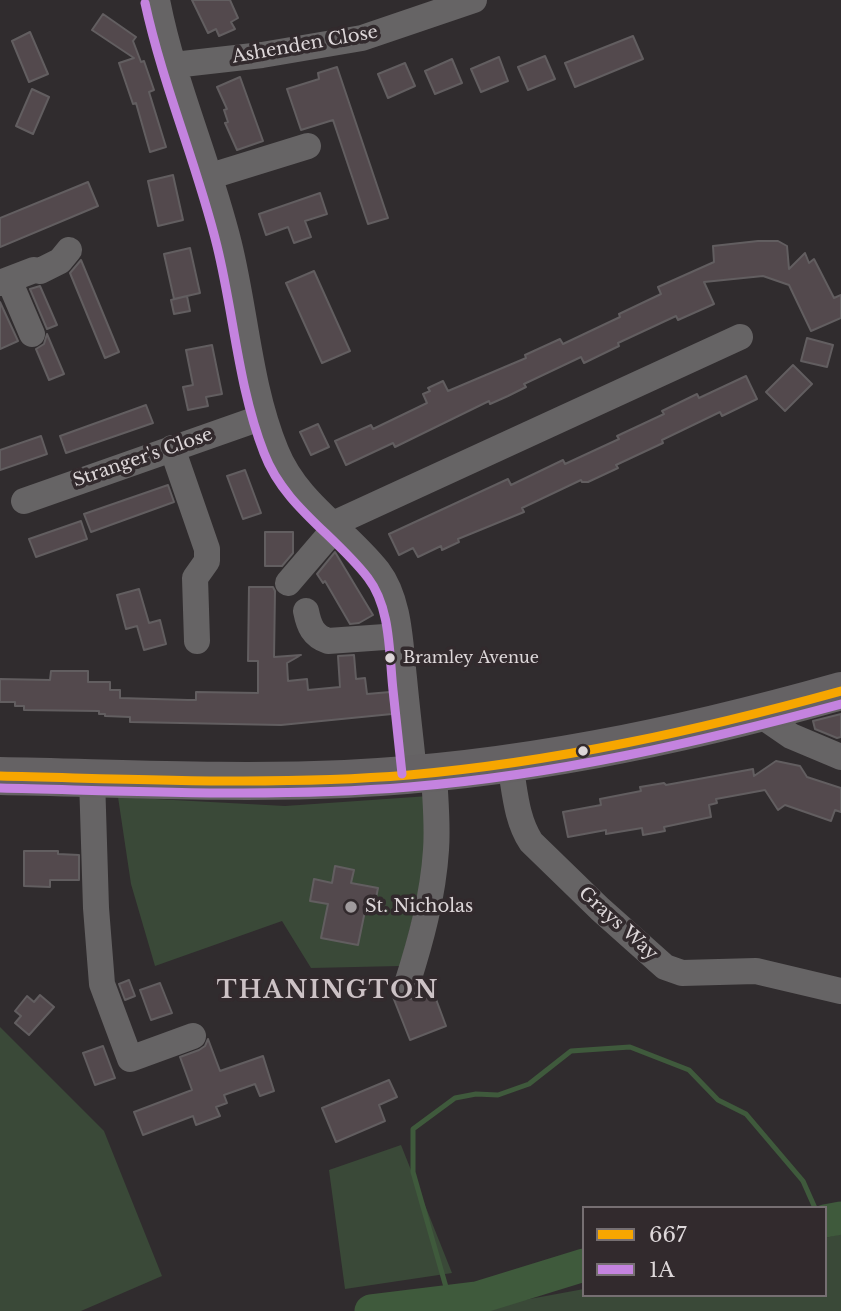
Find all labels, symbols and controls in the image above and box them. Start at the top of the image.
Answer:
street label: Ashenden Close [230,22,380,68]
street label: Stranger's Close [70,424,216,492]
place label: Bramley Avenue [403,648,539,668]
marker: Bramley Avenue [383,651,397,665]
unlabelled marker [576,744,590,758]
street label: Grays Way [574,883,662,965]
place label: St. Nicholas [365,896,473,918]
marker: St. Nicholas [343,899,359,915]
district label: THANINGTON [218,977,438,1005]
legend [582,1206,827,1297]
text: 667 [649,1222,687,1248]
text: 1A [649,1257,675,1283]

